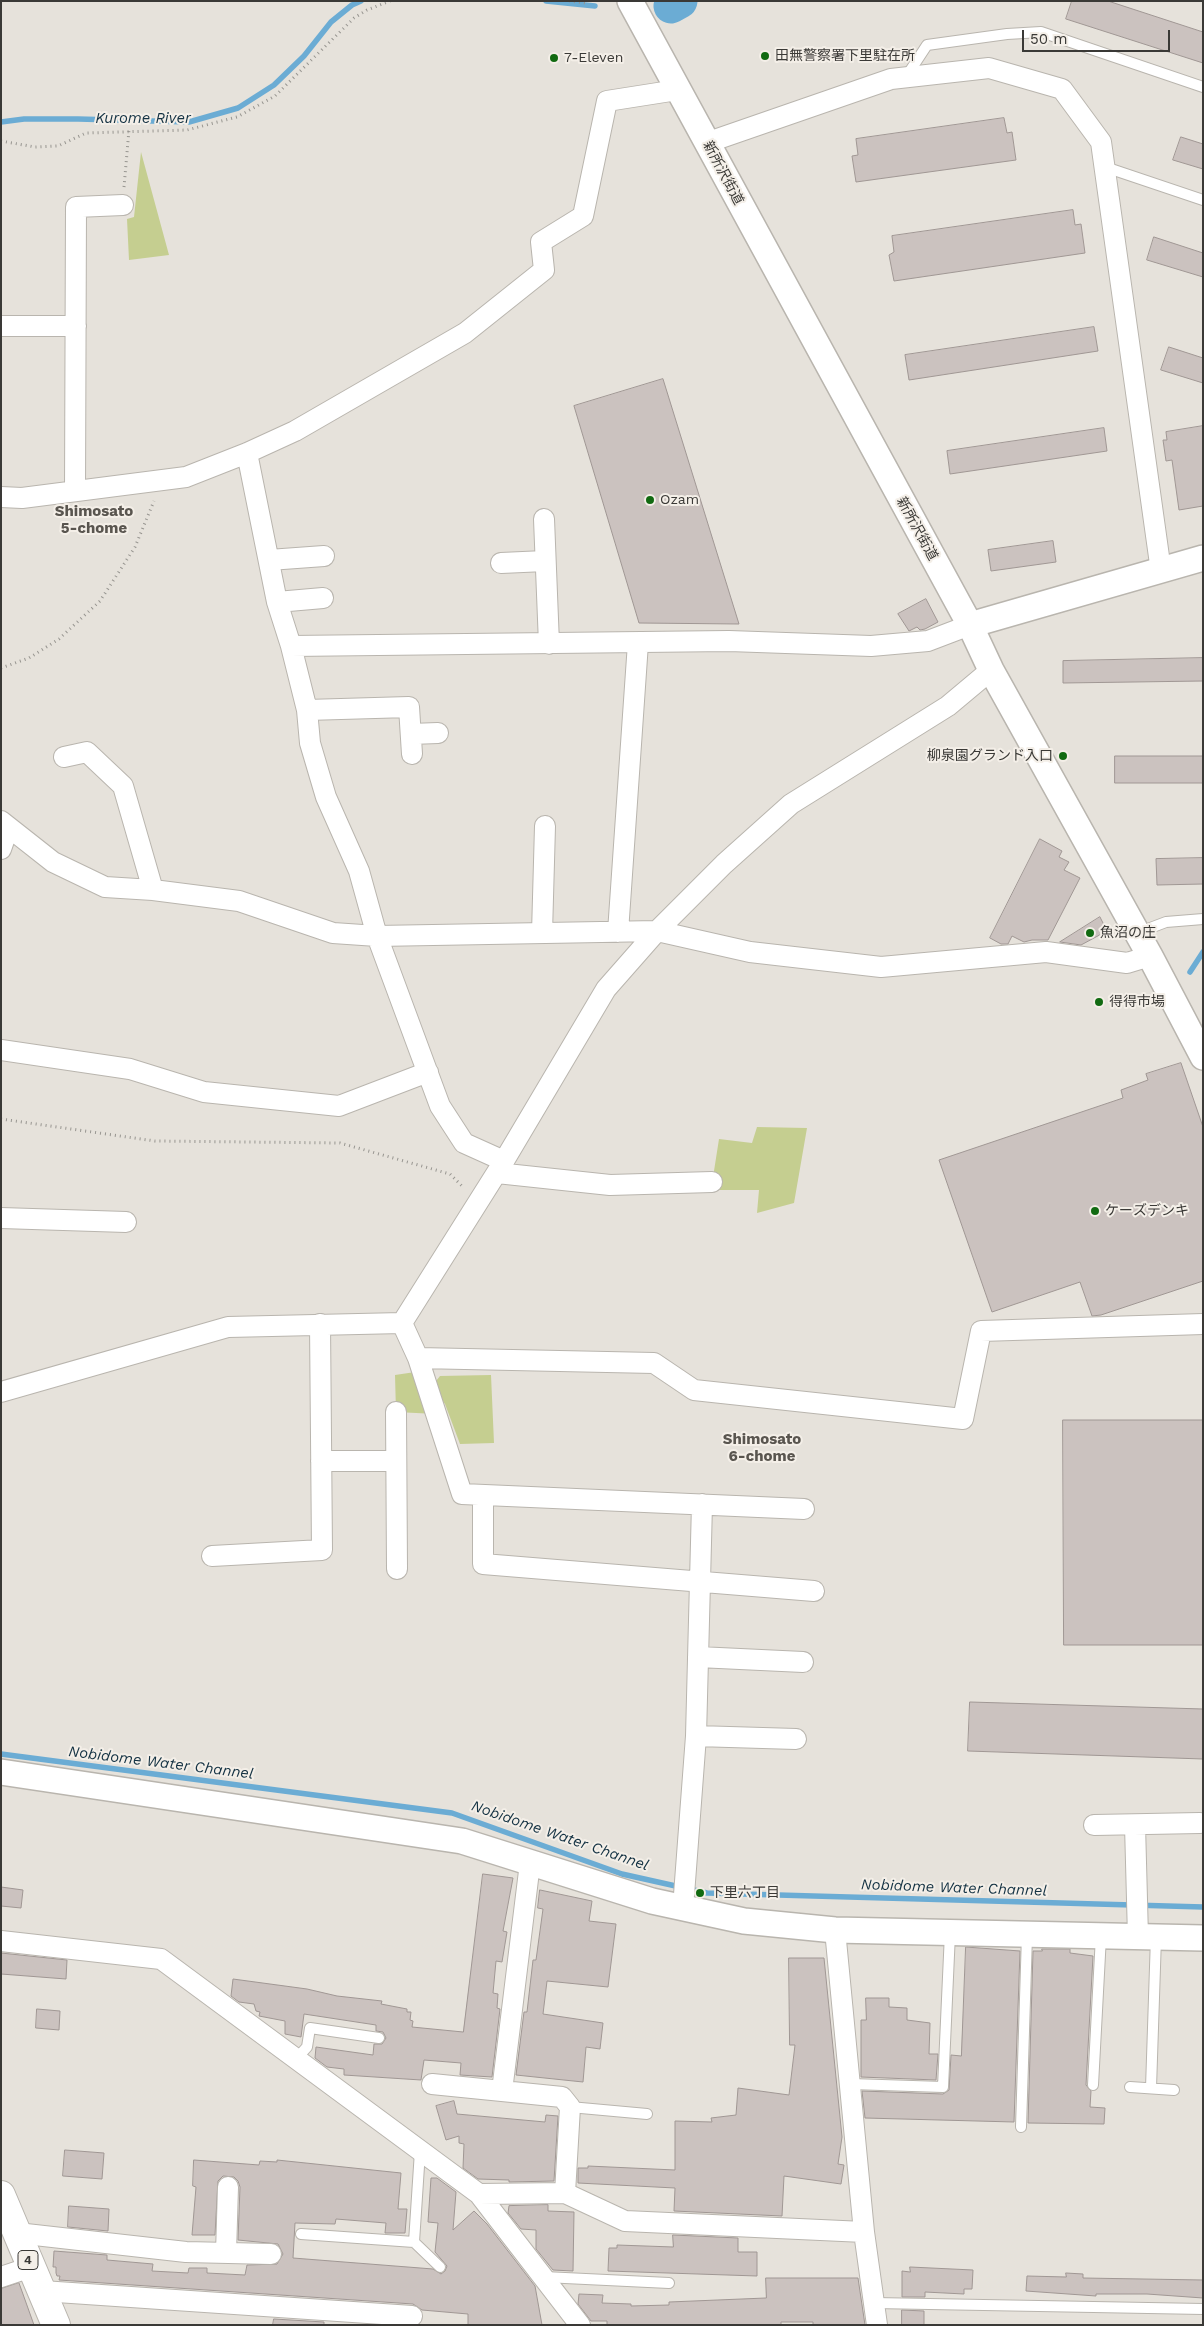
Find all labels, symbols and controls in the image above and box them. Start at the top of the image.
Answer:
scale bar [1024,20,1172,52]
text: 50 m [1030,30,1067,48]
place label: 田無警察署下里駐在所 [775,48,915,64]
place label: 7-Eleven [564,50,623,66]
marker: 田無警察署下里駐在所 [759,50,771,62]
marker: 7-Eleven [548,52,560,64]
water label: Kurome River [95,110,191,128]
street label: 新所沢街道 [699,138,747,208]
place label: Ozam [660,492,699,508]
marker: Ozam [644,494,656,506]
street label: 新所沢街道 [893,494,941,564]
district label: Shimosato 5-chome [55,503,133,538]
place label: 柳泉園グランド入口 [927,748,1053,764]
marker: 柳泉園グランド入口 [1057,750,1069,762]
place label: 魚沼の庄 [1100,925,1156,941]
marker: 魚沼の庄 [1084,927,1096,939]
place label: 得得市場 [1109,994,1165,1010]
marker: 得得市場 [1093,996,1105,1008]
place label: ケーズデンキ [1105,1203,1189,1219]
marker: ケーズデンキ [1089,1205,1101,1217]
district label: Shimosato 6-chome [723,1431,801,1466]
water label: Nobidome Water Channel [68,1743,254,1783]
water label: Nobidome Water Channel [469,1797,651,1875]
water label: Nobidome Water Channel [861,1876,1047,1900]
place label: 下里六丁目 [710,1885,780,1901]
marker: 下里六丁目 [694,1887,706,1899]
road number: 4 [18,2250,38,2270]

